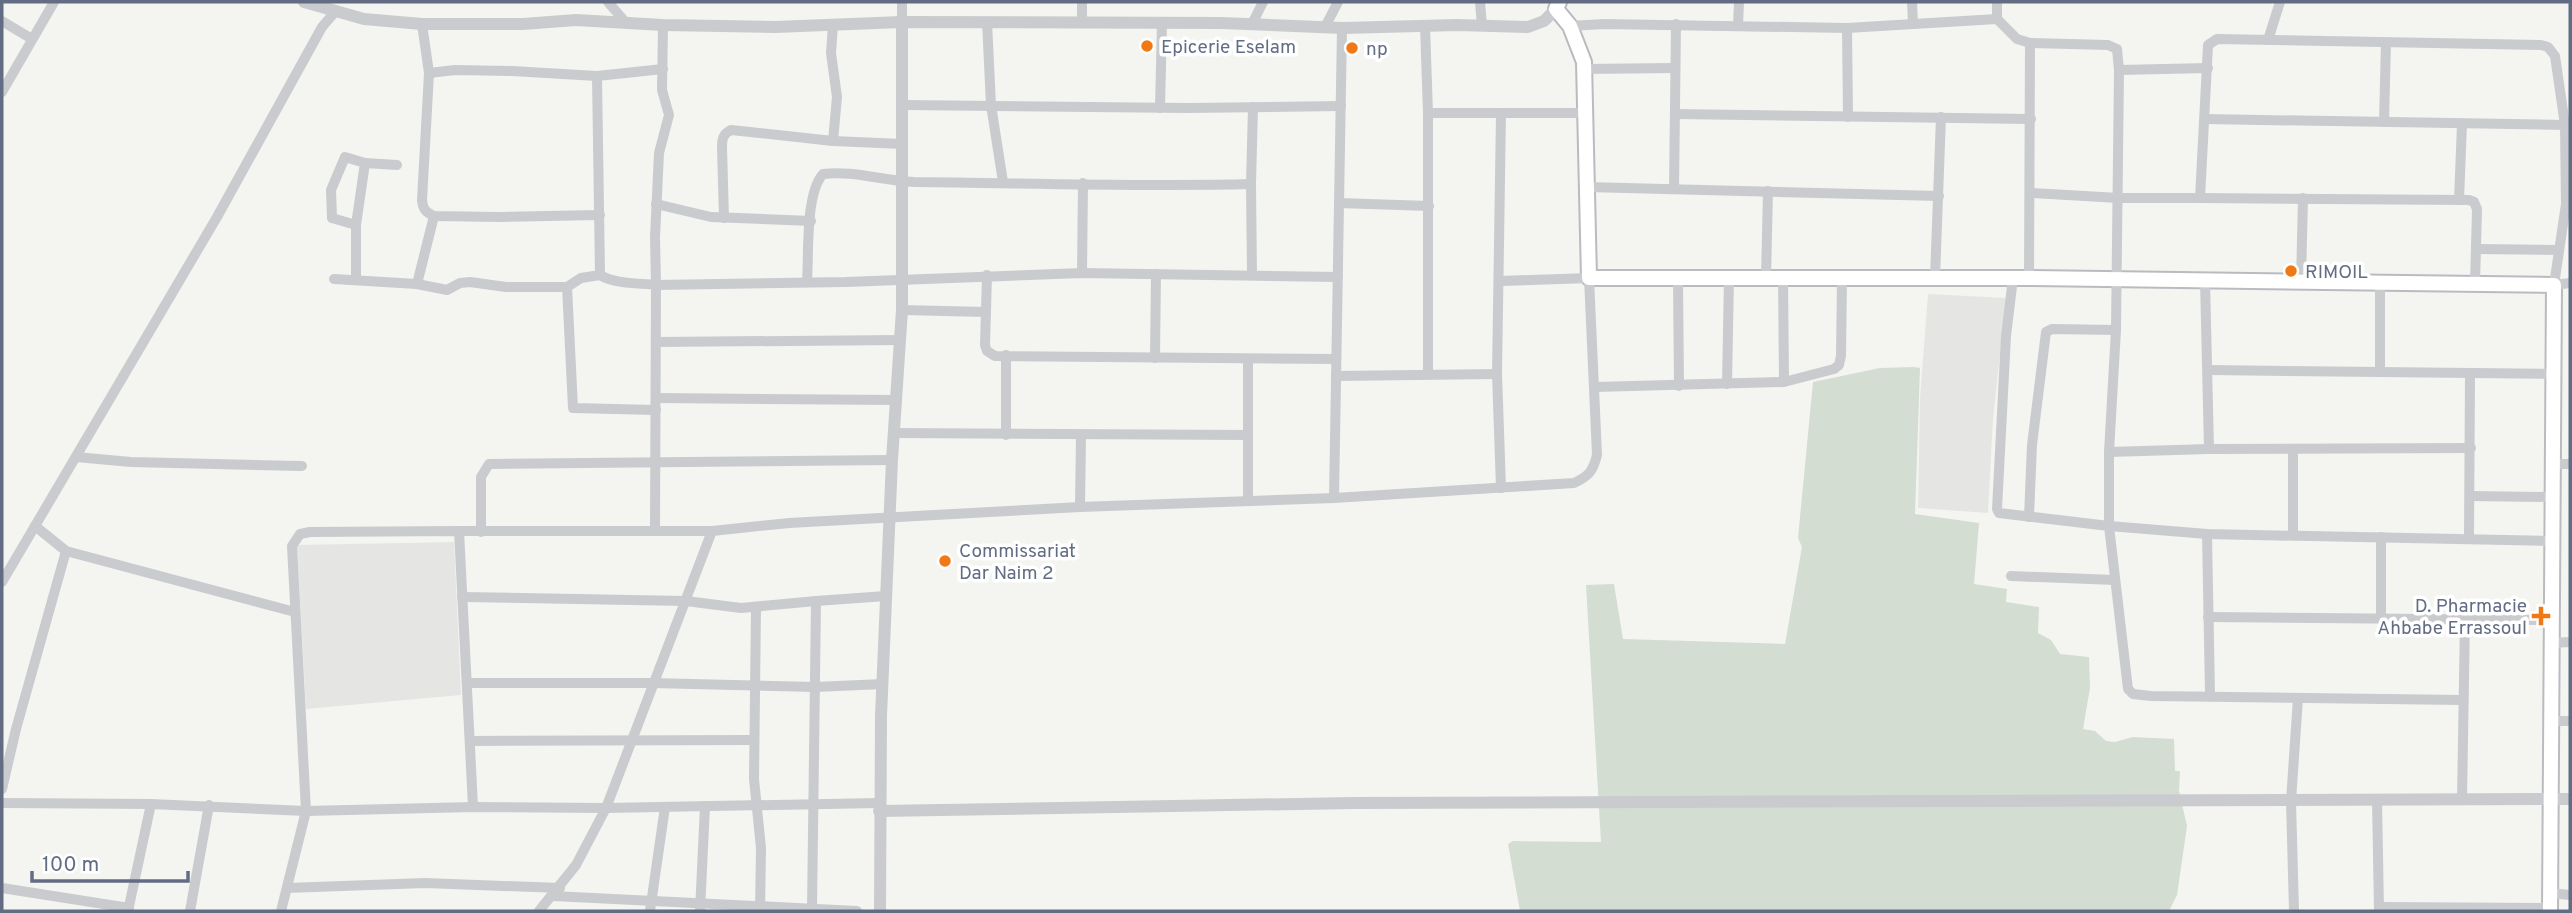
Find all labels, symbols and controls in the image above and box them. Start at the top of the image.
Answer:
place label: Epicerie Eselam [1161,36,1296,60]
marker: Epicerie Eselam [1139,38,1155,54]
place label: np [1366,38,1388,62]
marker: np [1344,40,1360,56]
place label: RIMOIL [2305,261,2368,285]
marker: RIMOIL [2283,263,2299,279]
place label: Commissariat Dar Naim 2 [959,540,1076,586]
marker: Commissariat Dar Naim 2 [937,553,953,569]
place label: D. Pharmacie Ahbabe Errassoul [2377,595,2527,641]
marker: D. Pharmacie Ahbabe Errassoul [2533,608,2549,624]
scale bar [32,839,187,883]
text: 100 m [42,852,99,879]

